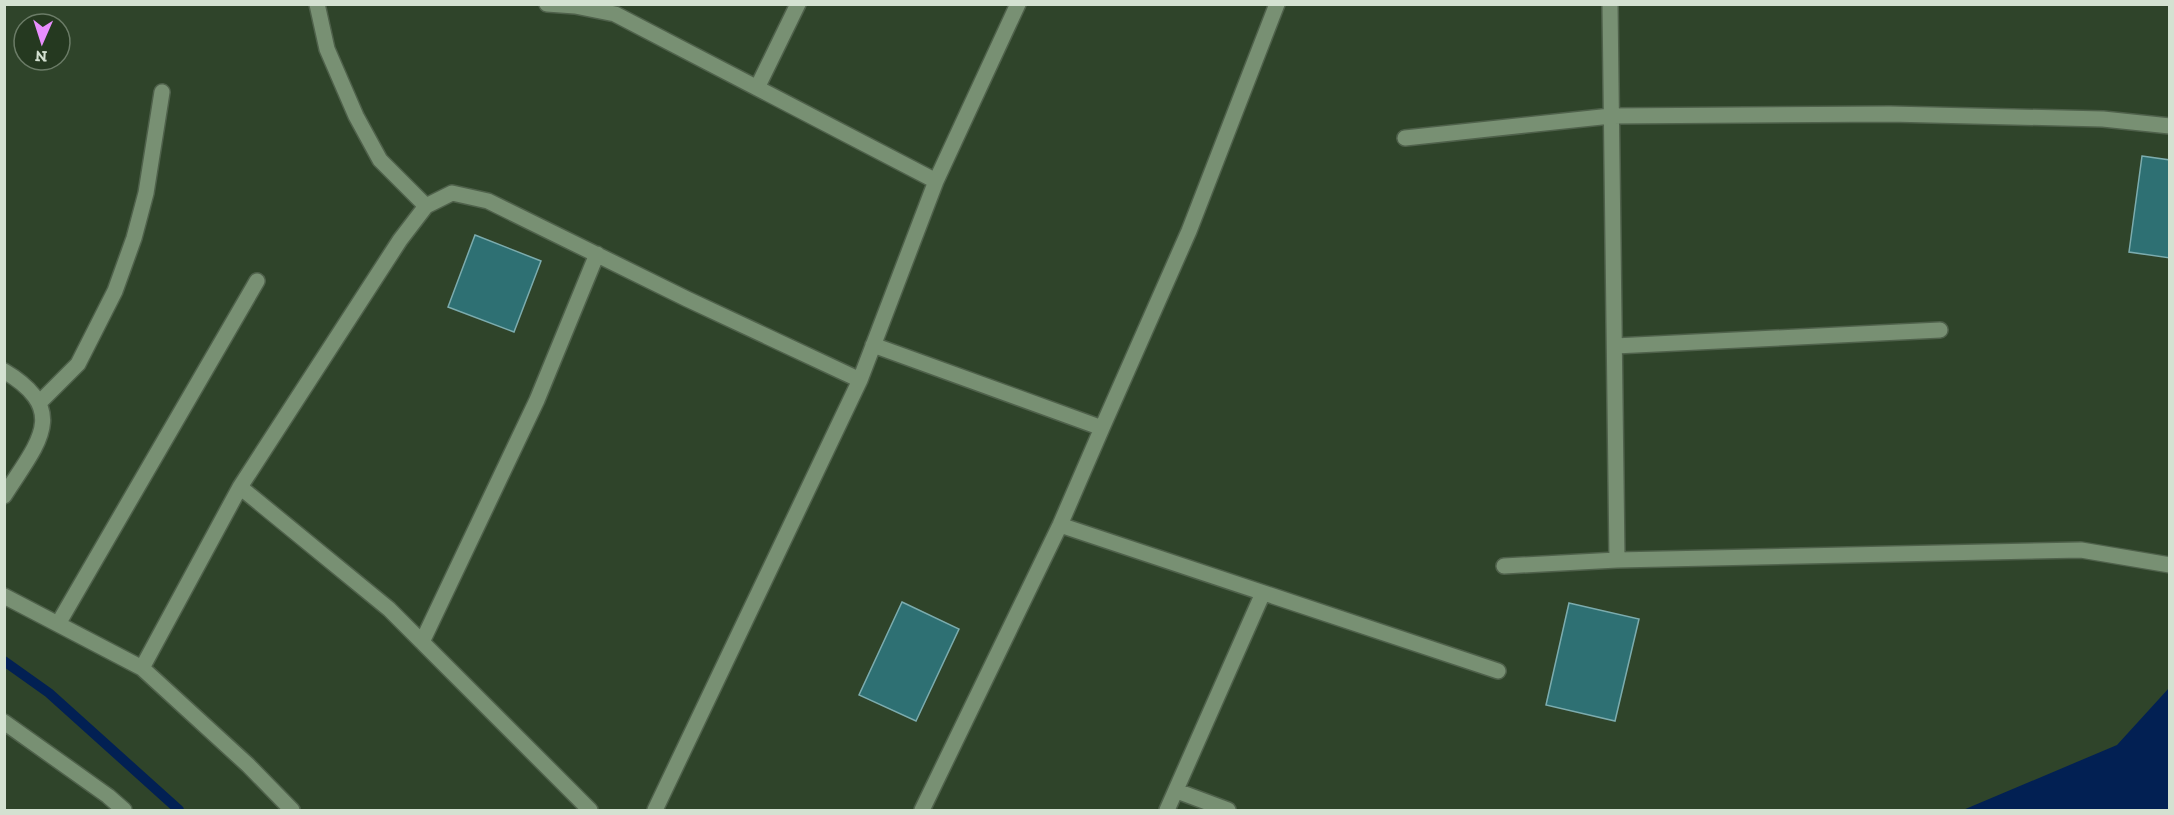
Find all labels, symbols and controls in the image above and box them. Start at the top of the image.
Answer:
north arrow [12,12,72,72]
text: N [35,47,48,66]

